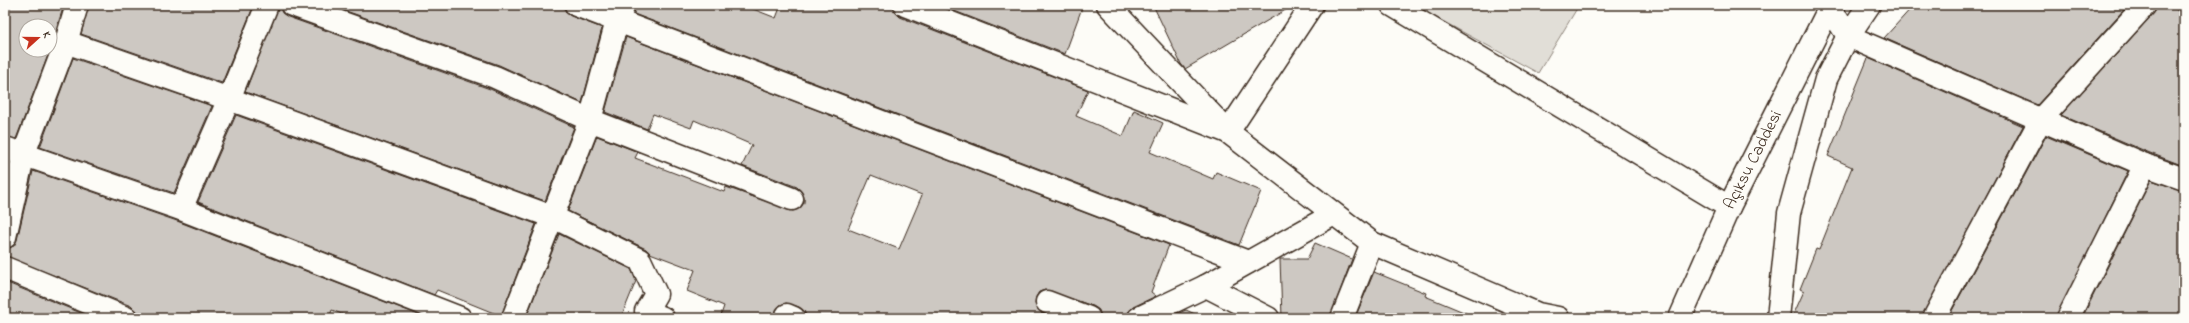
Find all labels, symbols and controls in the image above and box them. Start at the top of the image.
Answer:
north arrow [18,18,58,58]
text: K [38,29,55,41]
street label: Açıksu Caddesi [1717,106,1789,214]

